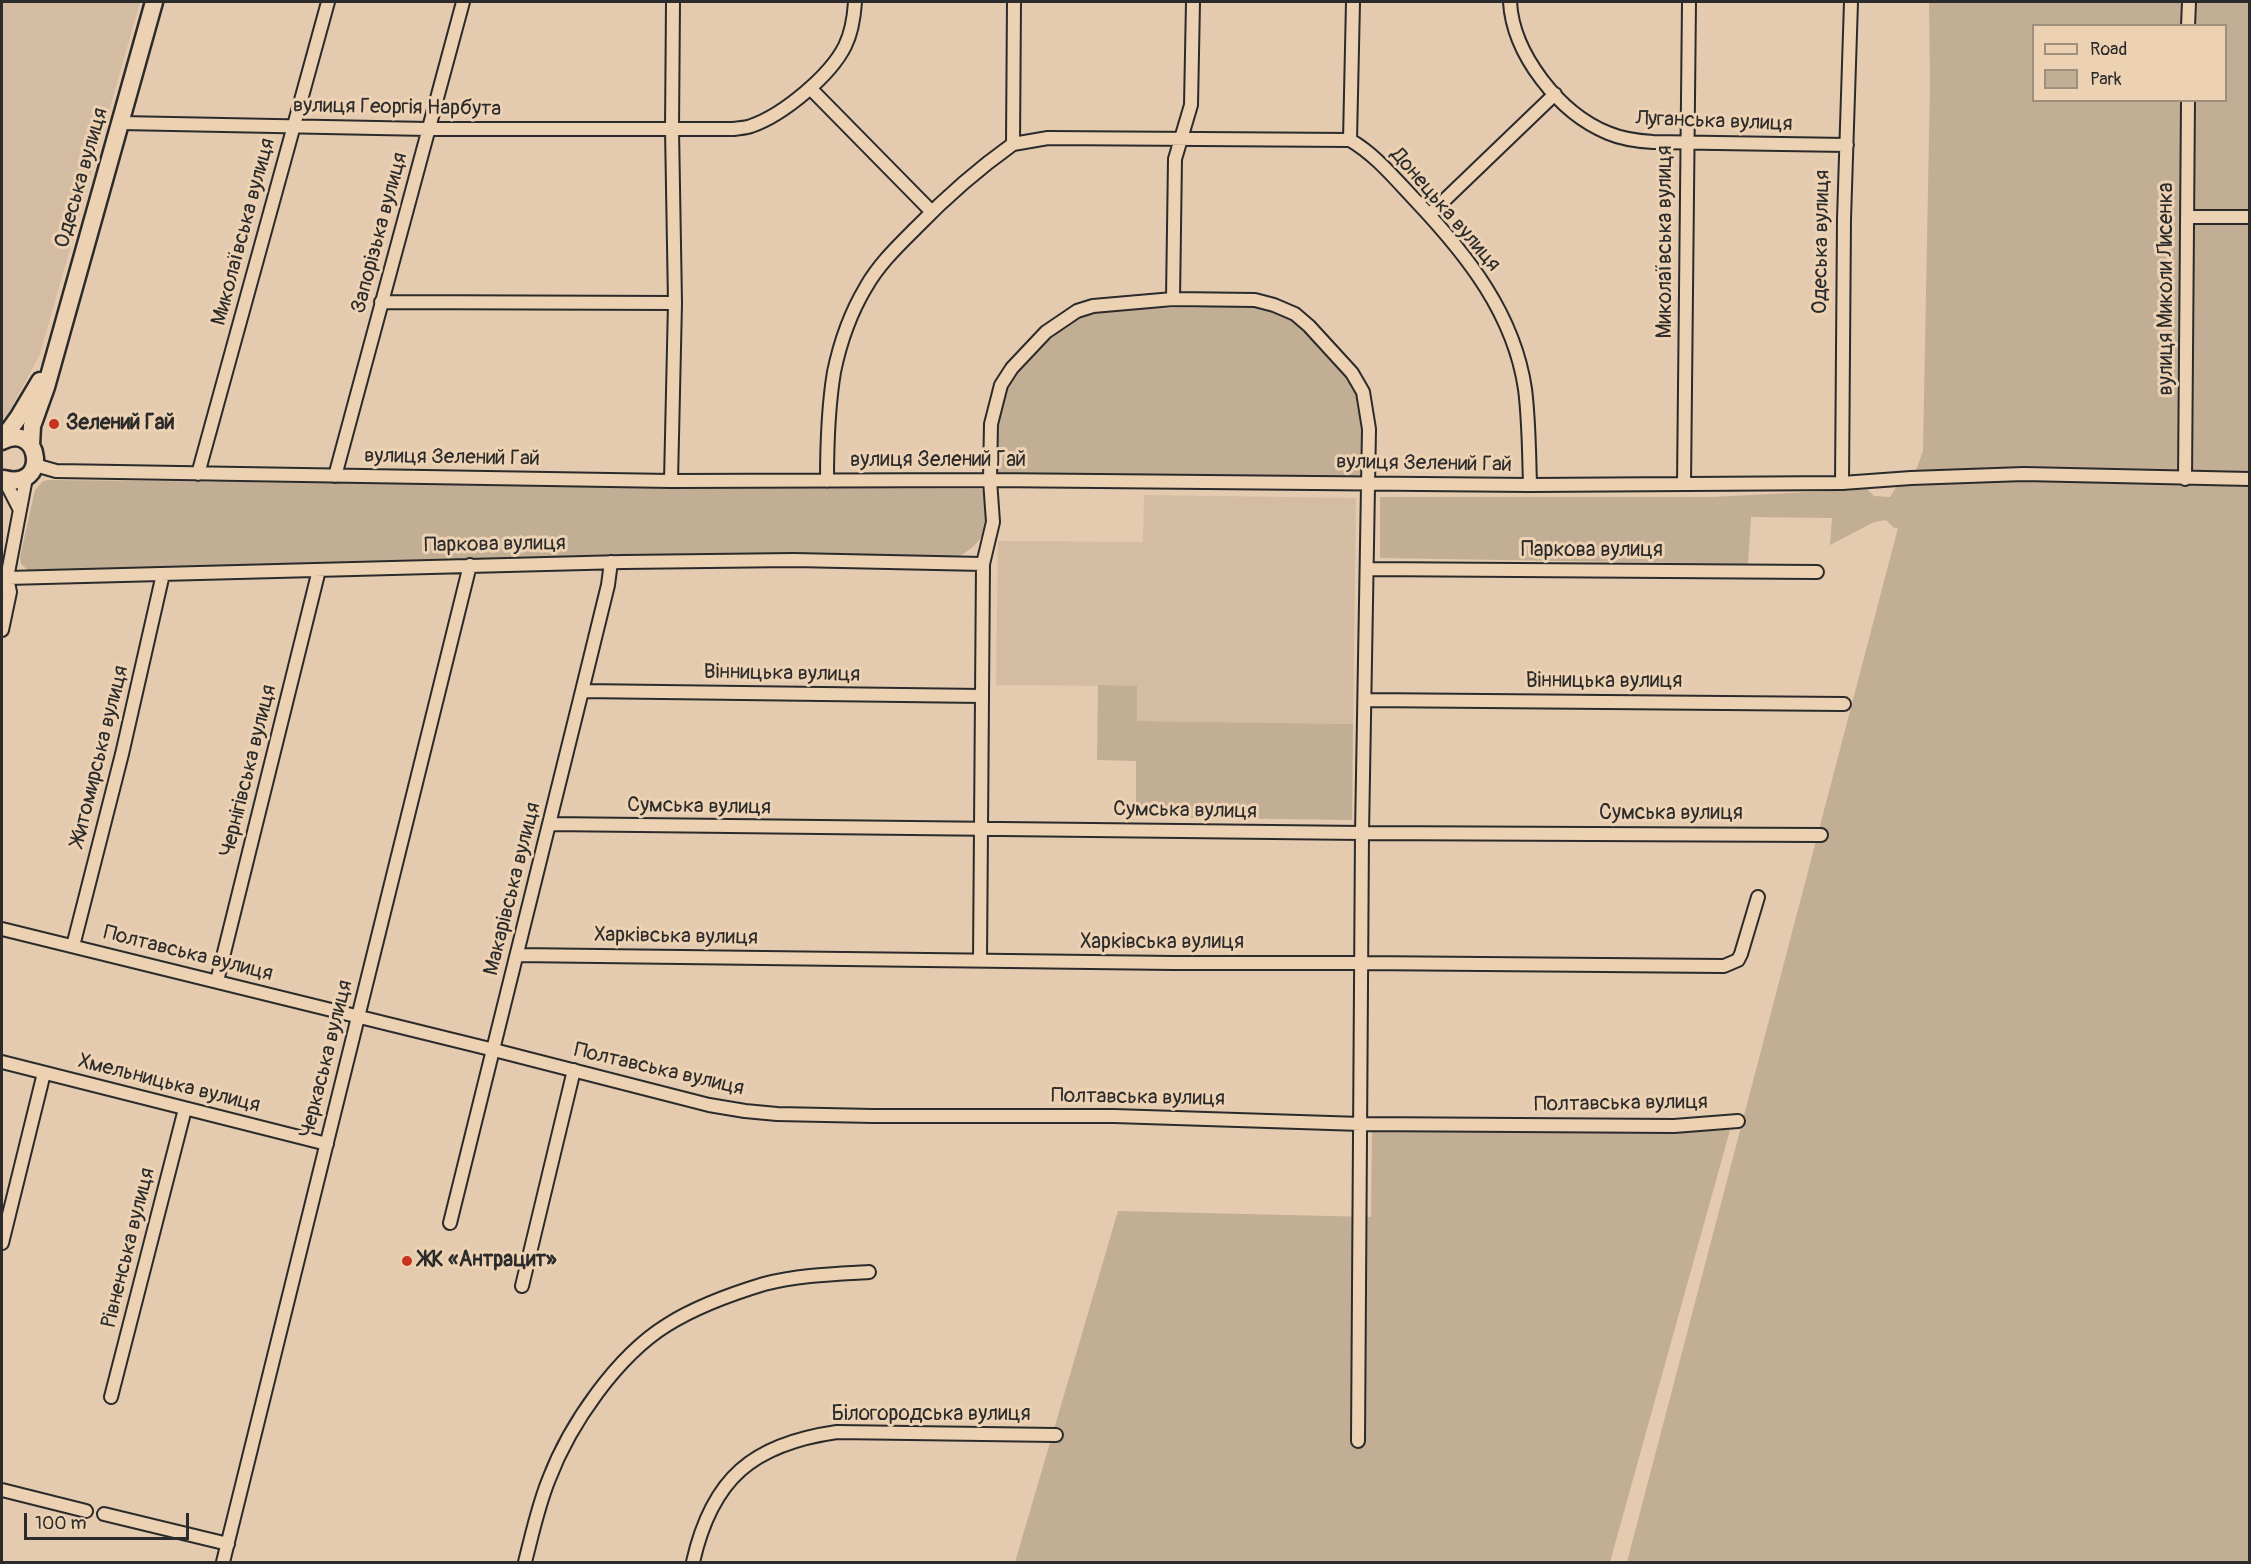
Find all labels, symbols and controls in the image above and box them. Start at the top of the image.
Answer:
legend [2032,24,2227,102]
text: Road [2090,38,2127,61]
text: Park [2090,68,2122,91]
street label: вулиця Георгія Нарбута [293,94,501,122]
street label: Одеська вулиця [50,105,114,251]
street label: Луганська вулиця [1635,107,1793,137]
street label: Миколаївська вулиця [207,136,281,328]
street label: Донецька вулиця [1385,143,1505,277]
street label: Миколаївська вулиця [1653,145,1679,339]
street label: Запорізька вулиця [346,150,414,316]
street label: Одеська вулиця [1808,170,1836,314]
street label: вулиця Миколи Лисенка [2154,183,2180,395]
place label: Зелений Гай [66,411,175,437]
marker: Зелений Гай [47,417,61,431]
street label: вулиця Зелений Гай [364,444,540,472]
street label: вулиця Зелений Гай [850,448,1026,474]
street label: вулиця Зелений Гай [1336,450,1512,478]
street label: Паркова вулиця [424,531,566,559]
street label: Паркова вулиця [1521,538,1663,564]
street label: Вінницька вулиця [703,660,861,688]
street label: Житомирська вулиця [65,663,135,849]
street label: Вінницька вулиця [1526,669,1682,695]
street label: Чернігівська вулиця [215,682,283,860]
street label: Сумська вулиця [627,793,771,821]
street label: Сумська вулиця [1113,797,1257,825]
street label: Макарівська вулиця [479,800,547,978]
street label: Сумська вулиця [1599,801,1743,827]
street label: Полтавська вулиця [101,921,275,987]
street label: Харківська вулиця [594,923,758,951]
street label: Харківська вулиця [1080,930,1244,956]
street label: Черкаська вулиця [295,978,359,1140]
street label: Полтавська вулиця [572,1038,746,1102]
street label: Хмельницька вулиця [75,1049,263,1119]
street label: Полтавська вулиця [1051,1084,1225,1112]
street label: Полтавська вулиця [1534,1090,1708,1118]
street label: Рівненська вулиця [97,1165,161,1331]
place label: ЖК «Антрацит» [419,1248,557,1274]
marker: ЖК «Антрацит» [400,1254,414,1268]
street label: Білогородська вулиця [831,1402,1031,1428]
scale bar [27,1501,192,1539]
text: 100 m [35,1512,87,1535]

